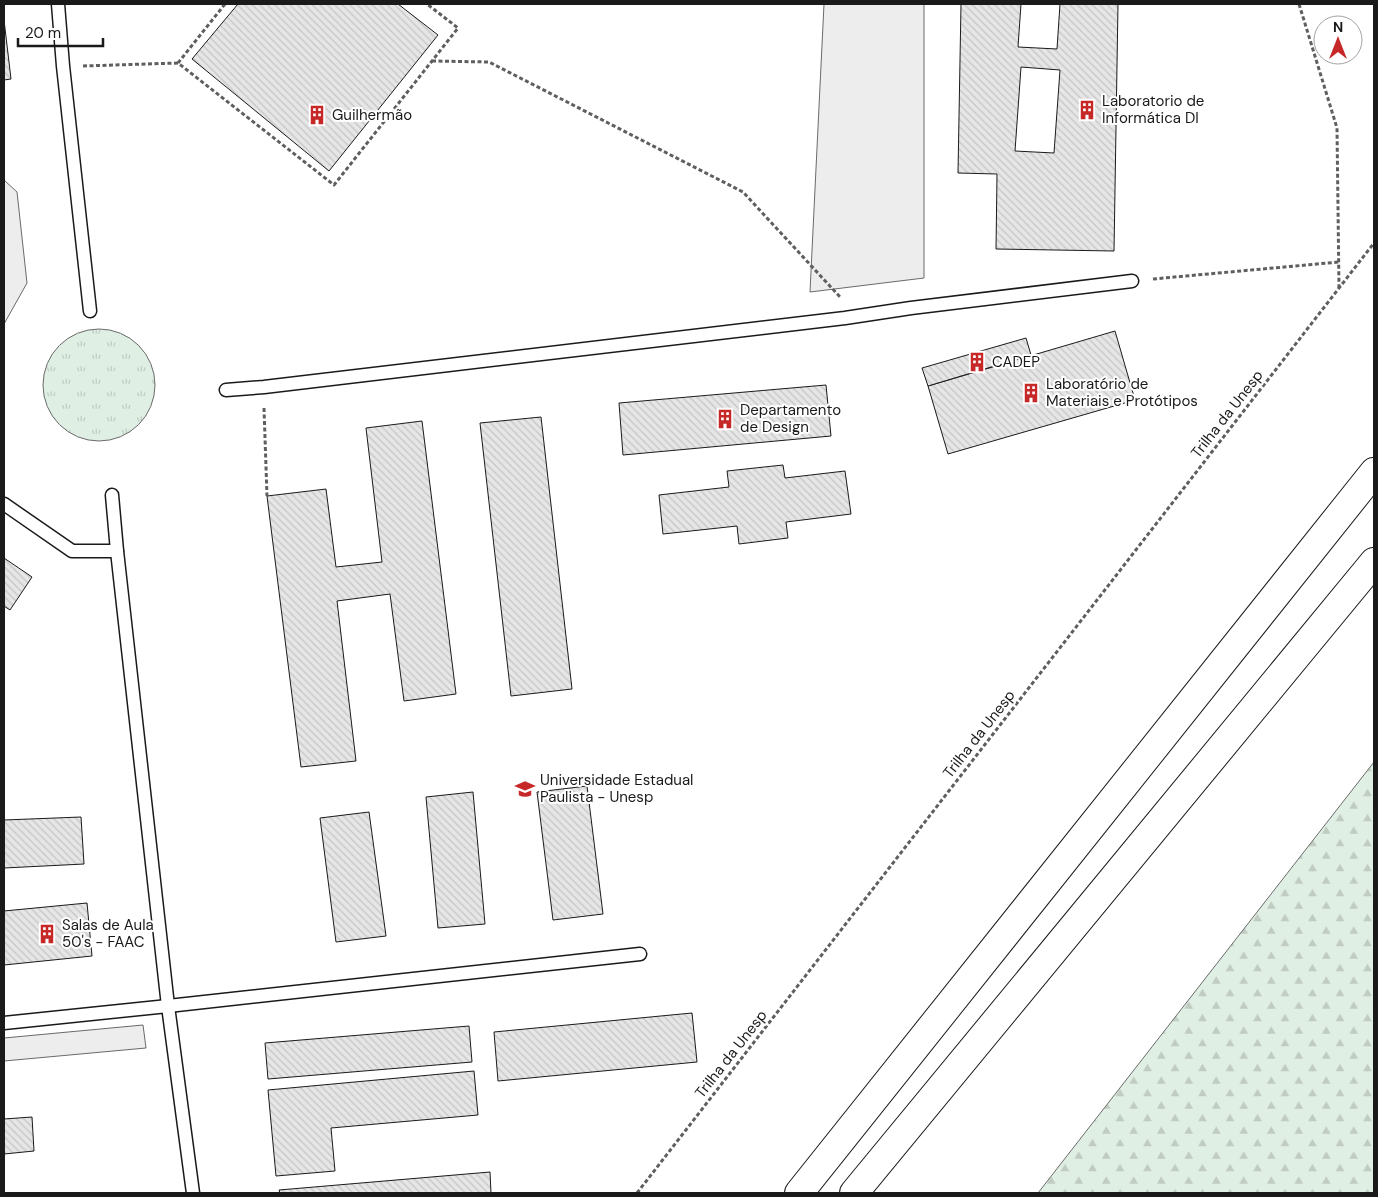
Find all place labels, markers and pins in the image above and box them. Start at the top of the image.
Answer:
place label: Laboratorio de Informática DI [1102,91,1204,128]
building icon: Laboratorio de Informática DI [1076,99,1098,121]
building icon: Guilhermão [306,104,328,126]
place label: Guilhermão [332,105,412,125]
building icon: CADEP [966,351,988,373]
place label: CADEP [992,352,1040,372]
place label: Laboratório de Materiais e Protótipos [1046,374,1198,411]
building icon: Laboratório de Materiais e Protótipos [1020,382,1042,404]
place label: Departamento de Design [740,400,841,437]
building icon: Departamento de Design [714,408,736,430]
place label: Universidade Estadual Paulista - Unesp [540,770,693,807]
school or university icon: Universidade Estadual Paulista - Unesp [514,778,536,800]
place label: Salas de Aula 50's - FAAC [62,915,154,952]
building icon: Salas de Aula 50's - FAAC [36,923,58,945]

